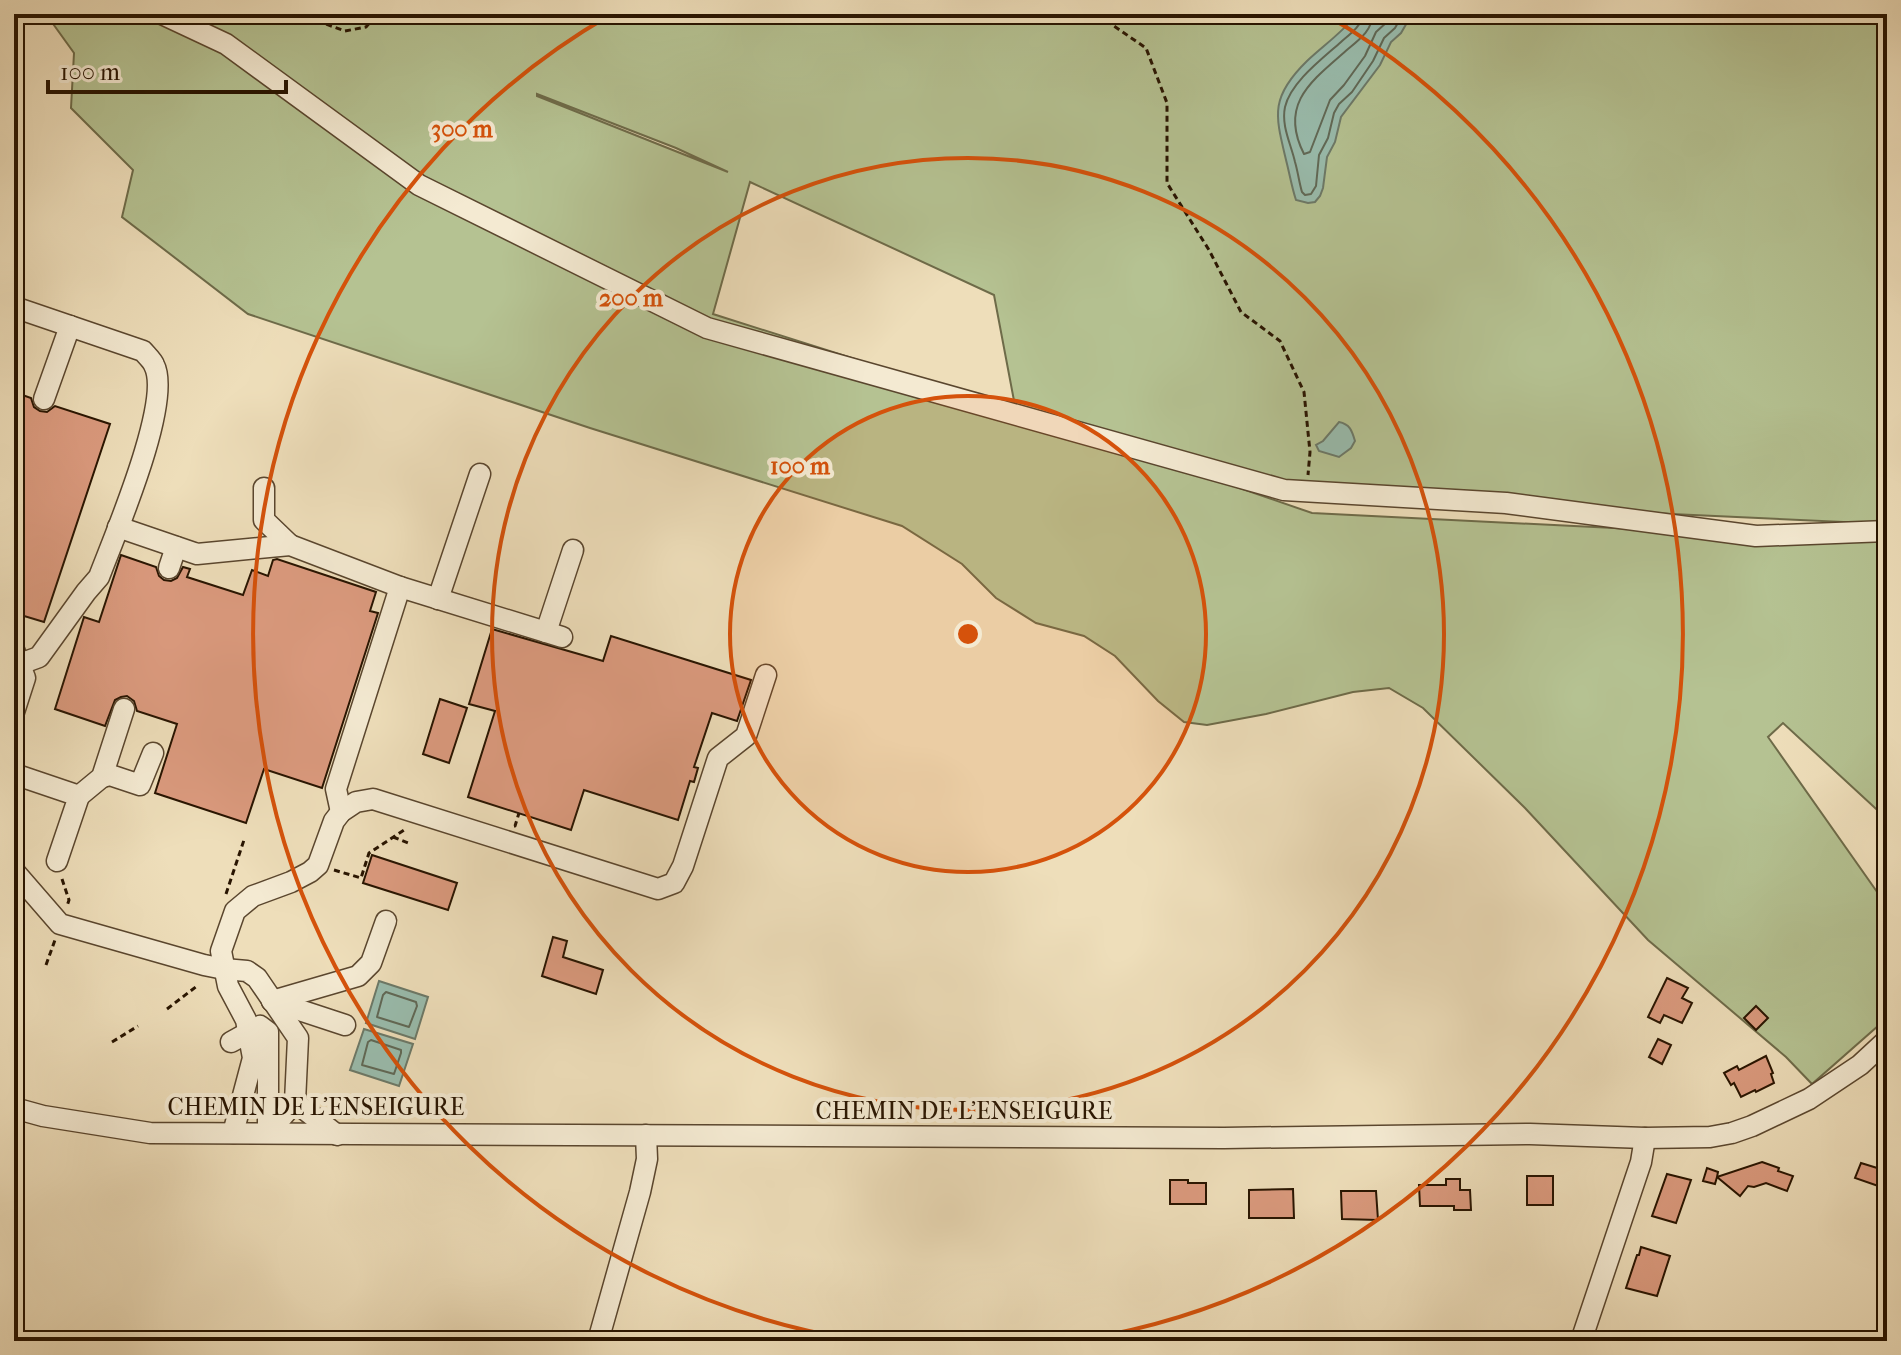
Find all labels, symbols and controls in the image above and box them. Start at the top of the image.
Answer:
scale bar [48,44,286,94]
text: 100 m [60,58,120,86]
text: 300 m [431,115,494,143]
text: 200 m [599,284,664,312]
text: 100 m [770,452,831,480]
centre of rings [954,620,982,648]
street label: CHEMIN DE L'ENSEIGURE [168,1093,464,1121]
street label: CHEMIN DE L'ENSEIGURE [816,1097,1112,1125]

